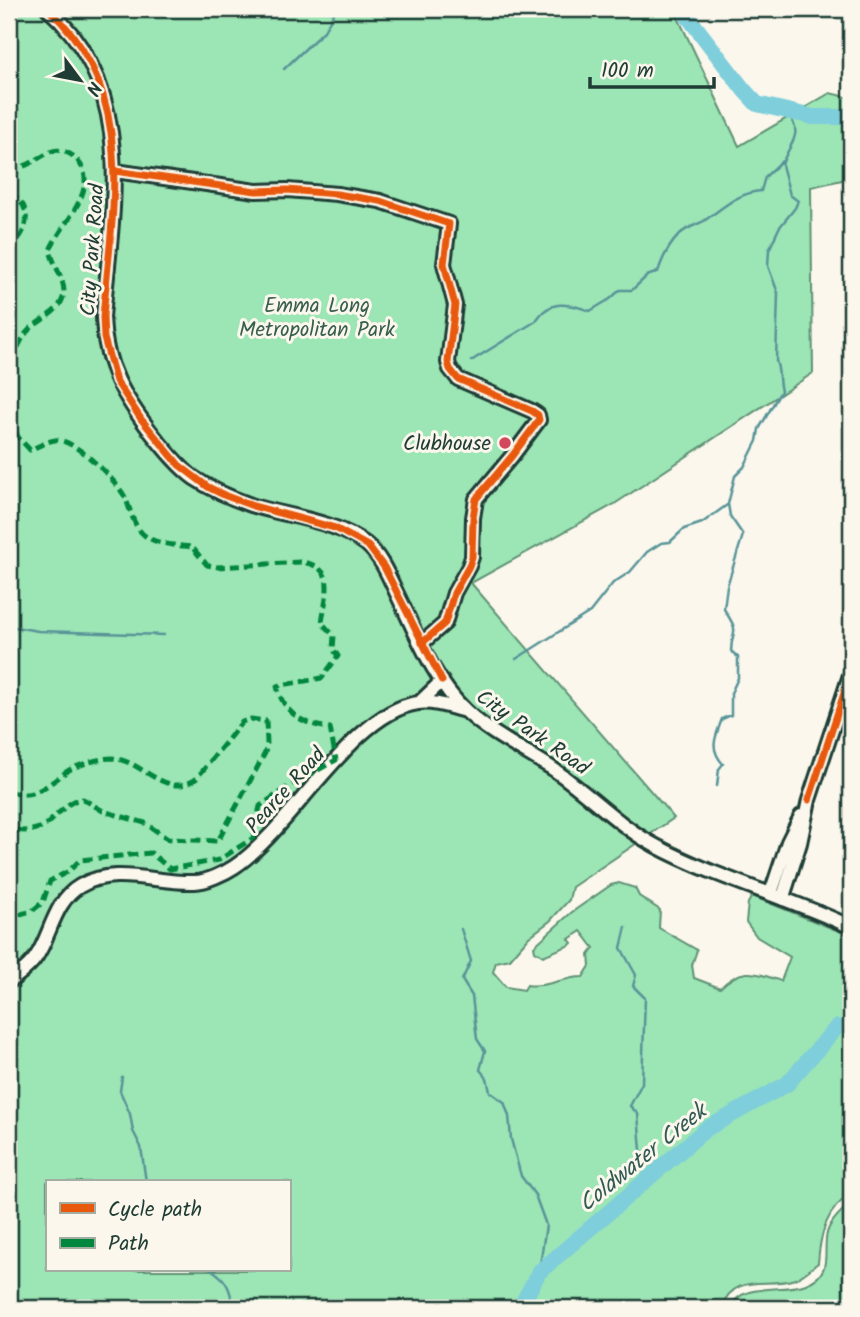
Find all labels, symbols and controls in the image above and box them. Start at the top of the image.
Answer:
north arrow [46,46,116,116]
scale bar [590,46,715,90]
text: 100 m [601,55,654,88]
text: N [77,75,109,101]
street label: City Park Road [72,182,115,317]
park label: Emma Long Metropolitan Park [239,290,395,347]
place label: Clubhouse [403,428,492,461]
marker: Clubhouse [497,435,513,451]
street label: City Park Road [468,682,596,785]
street label: Pearce Road [238,740,335,842]
water label: Coldwater Creek [571,1093,718,1222]
legend [46,1180,290,1272]
text: Cycle path [108,1194,202,1227]
text: Path [108,1228,149,1261]

